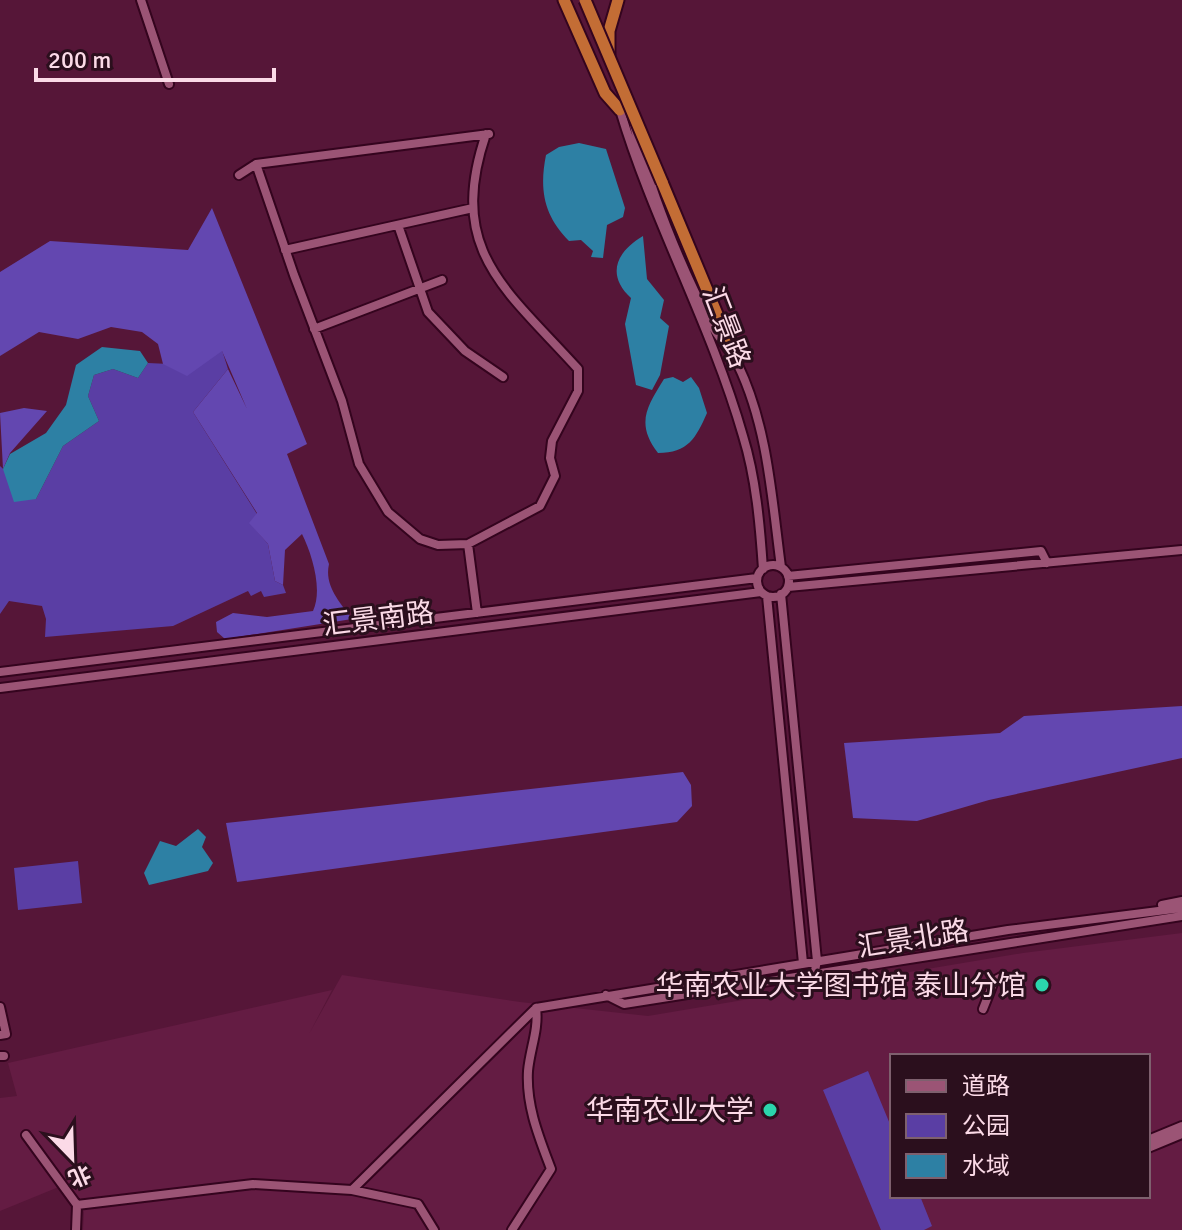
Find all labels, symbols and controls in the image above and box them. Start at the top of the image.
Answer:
scale bar [36,32,274,82]
text: 200 m [48,45,111,75]
street label: 汇景路 [695,282,757,373]
street label: 汇景南路 [320,595,436,643]
street label: 汇景北路 [855,913,971,965]
place label: 华南农业大学图书馆 泰山分馆 [656,969,1026,1003]
marker: 华南农业大学图书馆 泰山分馆 [1033,976,1051,994]
legend [890,1054,1150,1198]
text: 道路 [962,1071,1010,1101]
place label: 华南农业大学 [586,1094,754,1128]
marker: 华南农业大学 [761,1101,779,1119]
text: 公园 [962,1111,1010,1141]
north arrow [32,1118,112,1198]
text: 水域 [962,1151,1010,1181]
text: 北 [64,1159,95,1193]

